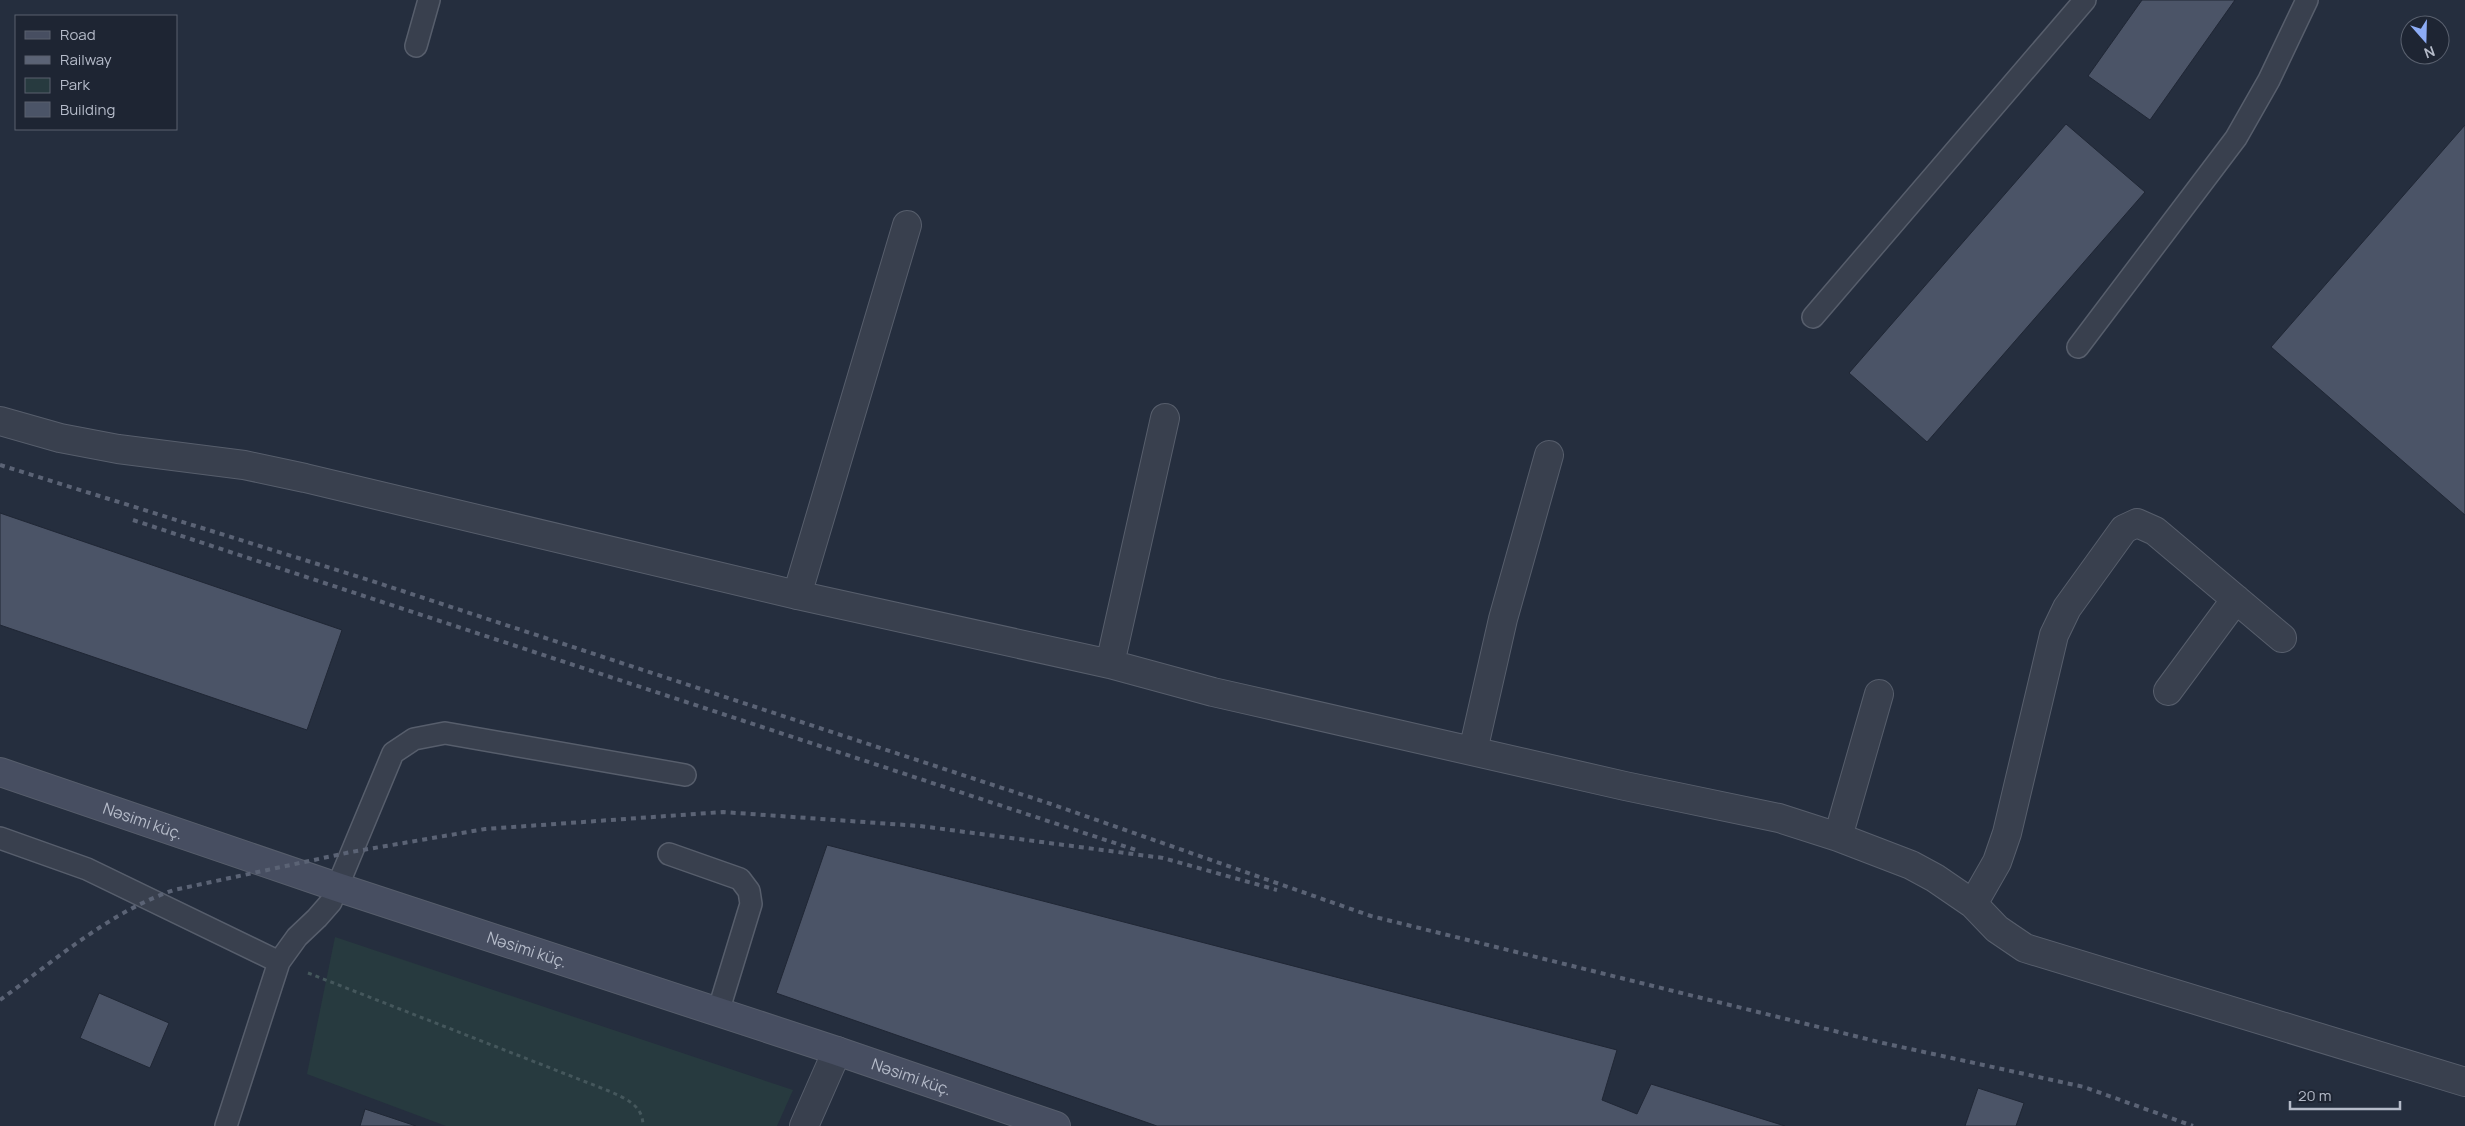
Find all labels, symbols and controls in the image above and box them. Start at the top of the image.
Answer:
legend [15,15,178,130]
north arrow [2400,15,2450,65]
text: Road [60,24,96,45]
text: N [2422,42,2438,63]
text: Railway [60,49,112,70]
text: Park [60,74,90,95]
text: Building [60,99,115,120]
street label: Nəsimi küç. [100,797,186,845]
street label: Nəsimi küç. [484,926,570,973]
street label: Nəsimi küç. [869,1053,954,1100]
scale bar [2290,1078,2400,1110]
text: 20 m [2298,1085,2331,1106]

